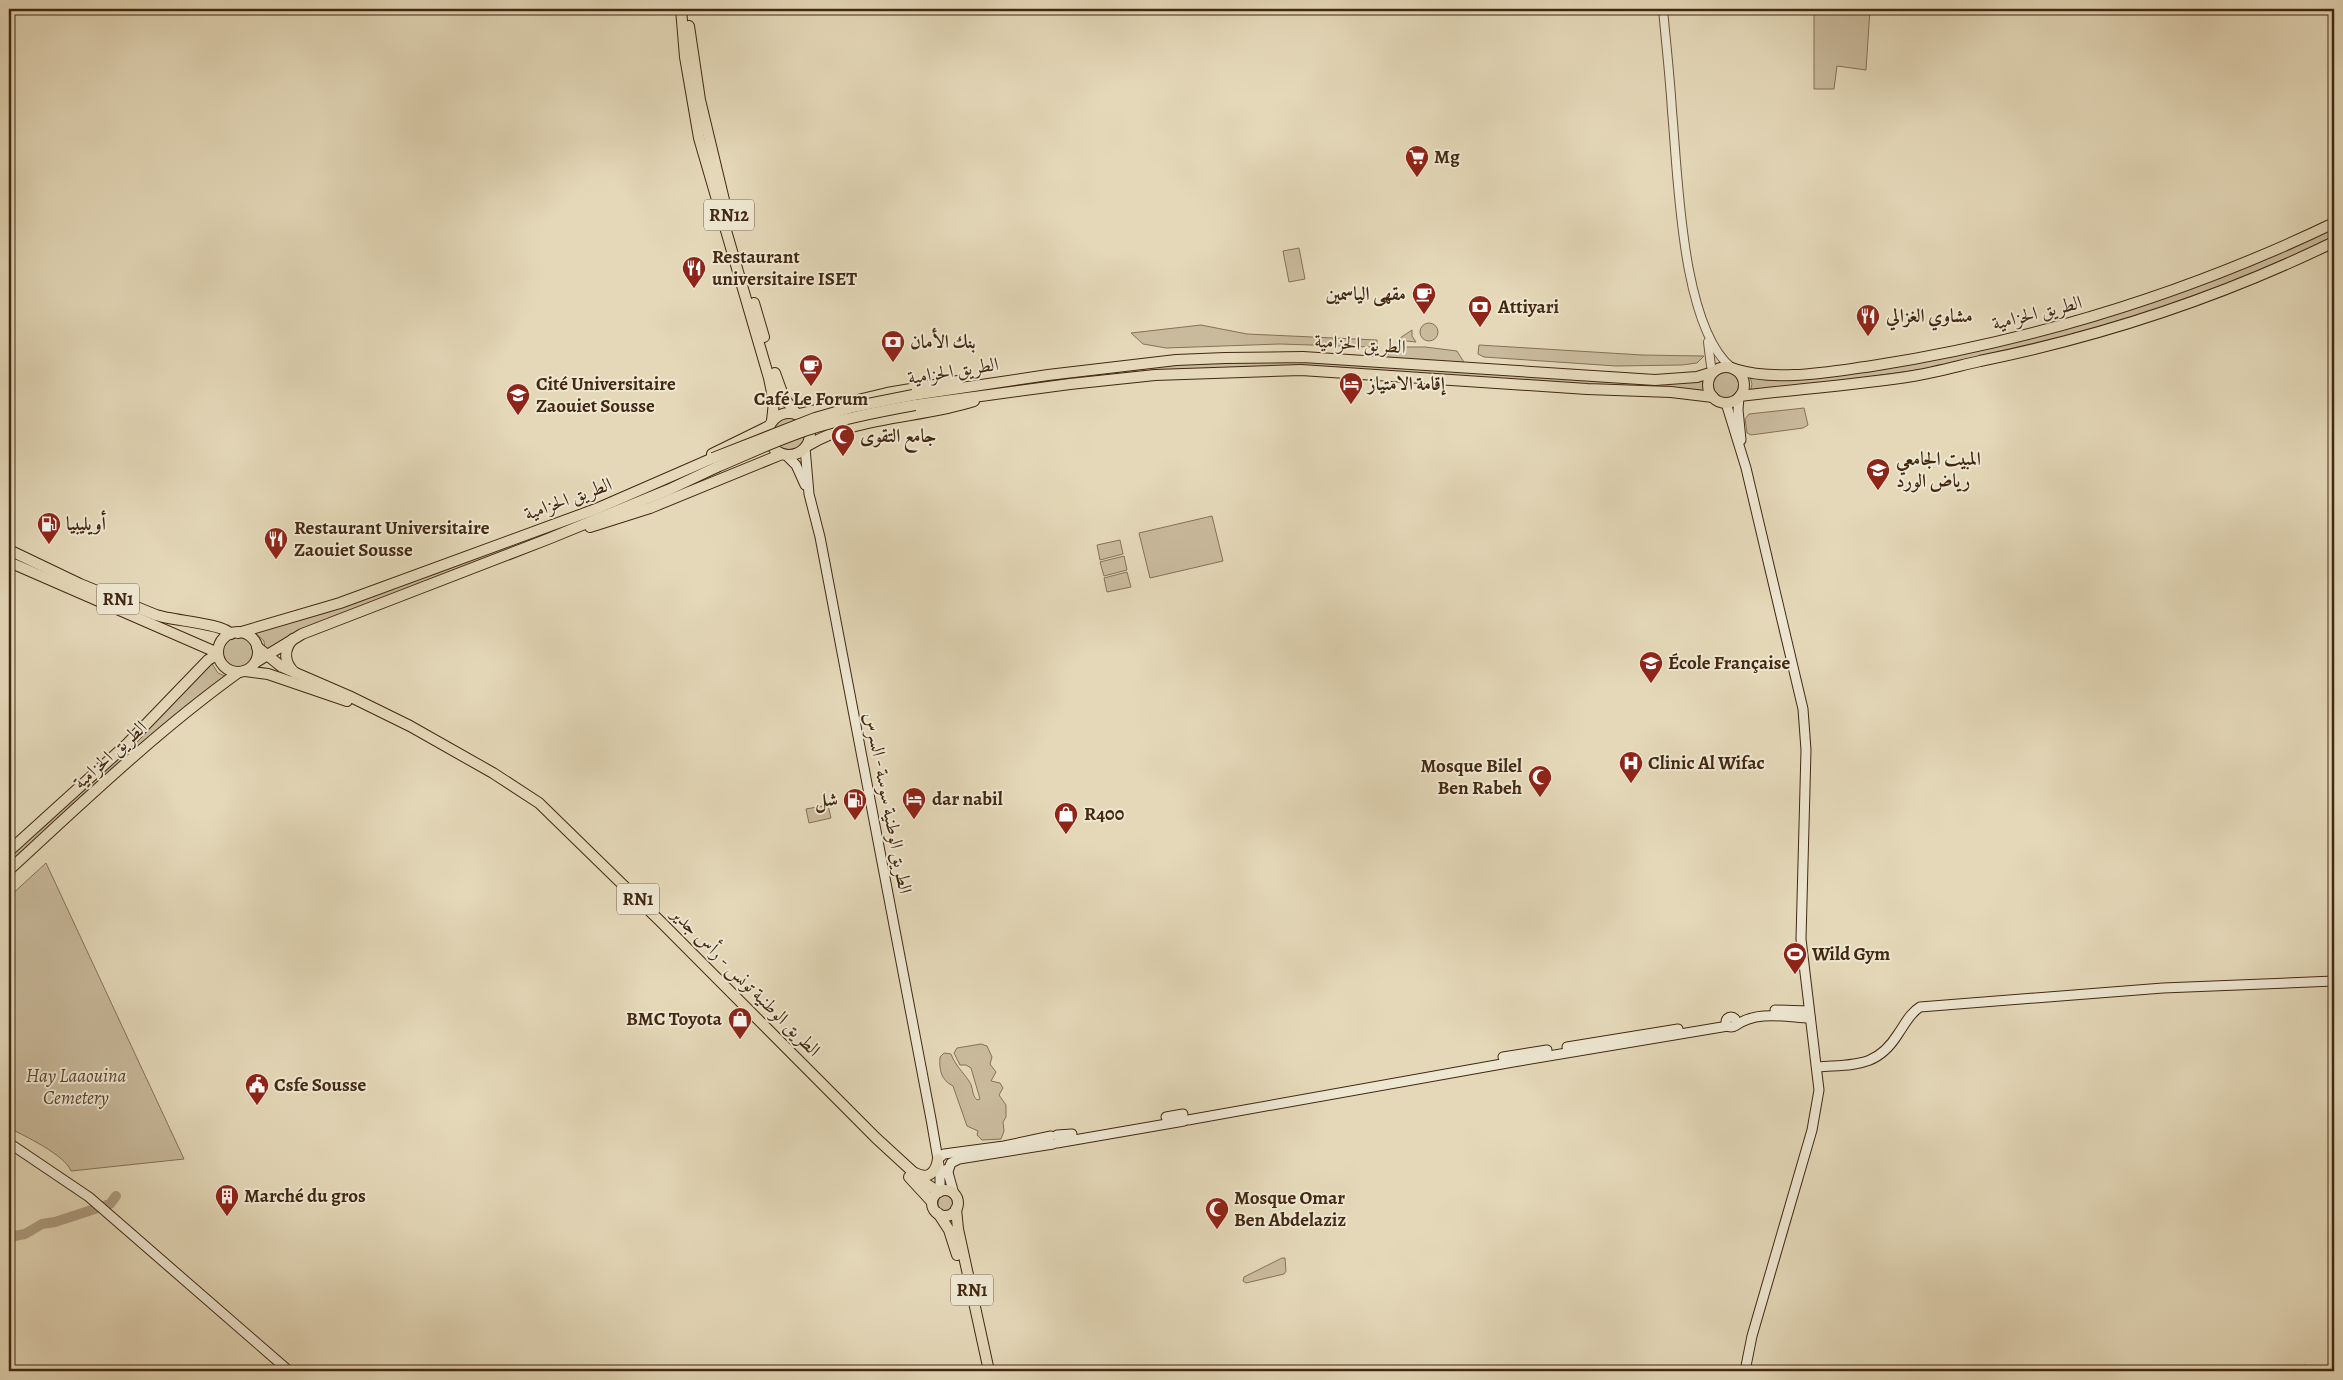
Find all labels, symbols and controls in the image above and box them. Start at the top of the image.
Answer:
supermarket icon: Mg [1404,144,1430,178]
place label: Mg [1434,144,1460,170]
road number: RN12 [704,200,754,230]
place label: Restaurant universitaire ISET [712,244,857,292]
restaurant icon: Restaurant universitaire ISET [681,255,707,289]
place label: مقهى الياسمين [1325,281,1406,307]
cafe icon: مقهى الياسمين [1411,281,1437,315]
street label: الطريق الحزامية [1989,289,2085,337]
bank icon: Attiyari [1467,294,1493,328]
place label: Attiyari [1497,294,1560,320]
restaurant icon: مشاوي الغزالي [1855,303,1881,337]
place label: مشاوي الغزالي [1885,303,1973,331]
place label: بنك الأمان [910,327,976,355]
street label: الطريق الحزامية [1313,328,1407,360]
bank icon: بنك الأمان [880,329,906,363]
street label: الطريق الحزامية [906,351,1000,391]
cafe icon: Café Le Forum [798,353,824,387]
place label: Cité Universitaire Zaouiet Sousse [536,371,676,419]
hotel icon: إقامة الامتياز [1338,371,1364,405]
place label: إقامة الامتياز [1366,371,1447,397]
school or university icon: Cité Universitaire Zaouiet Sousse [505,382,531,416]
place label: Café Le Forum [754,386,868,412]
mosque icon: جامع التقوى [830,423,856,457]
place label: جامع التقوى [860,423,936,453]
place label: المبيت الجامعي رياض الورد [1896,446,1981,494]
school or university icon: المبيت الجامعي رياض الورد [1865,457,1891,491]
street label: الطريق الحزامية [520,471,616,527]
place label: أويليبيا [66,510,107,537]
fuel station icon: أويليبيا [36,511,62,545]
place label: Restaurant Universitaire Zaouiet Sousse [294,515,490,563]
restaurant icon: Restaurant Universitaire Zaouiet Sousse [263,526,289,560]
road number: RN1 [97,584,139,614]
school or university icon: École Française [1638,650,1664,684]
place label: École Française [1668,650,1790,676]
street label: الطريق الوطنية سوسة - السرس [858,710,918,896]
street label: الطريق الحزامية [67,715,153,795]
hospital icon: Clinic Al Wifac [1618,750,1644,784]
place label: Clinic Al Wifac [1648,750,1765,776]
place label: Mosque Bilel Ben Rabeh [1420,753,1522,801]
mosque icon: Mosque Bilel Ben Rabeh [1527,764,1553,798]
hotel icon: dar nabil [901,786,927,820]
place label: dar nabil [932,786,1003,812]
place label: شل [815,787,838,813]
fuel station icon: شل [842,787,868,821]
shop icon: R400 [1053,801,1079,835]
place label: R400 [1084,801,1125,827]
road number: RN1 [617,884,659,914]
street label: الطريق الوطنية تونس - رأس جدير [664,900,826,1062]
sports icon: Wild Gym [1782,941,1808,975]
place label: Wild Gym [1811,941,1890,967]
place label: BMC Toyota [626,1006,723,1032]
shop icon: BMC Toyota [727,1006,753,1040]
park label: Hay Laaouina Cemetery [26,1063,127,1111]
public building icon: Csfe Sousse [244,1072,270,1106]
place label: Csfe Sousse [274,1072,366,1098]
building icon: Marché du gros [214,1183,240,1217]
place label: Marché du gros [244,1183,366,1209]
place label: Mosque Omar Ben Abdelaziz [1234,1185,1346,1233]
mosque icon: Mosque Omar Ben Abdelaziz [1204,1196,1230,1230]
road number: RN1 [951,1274,993,1306]

